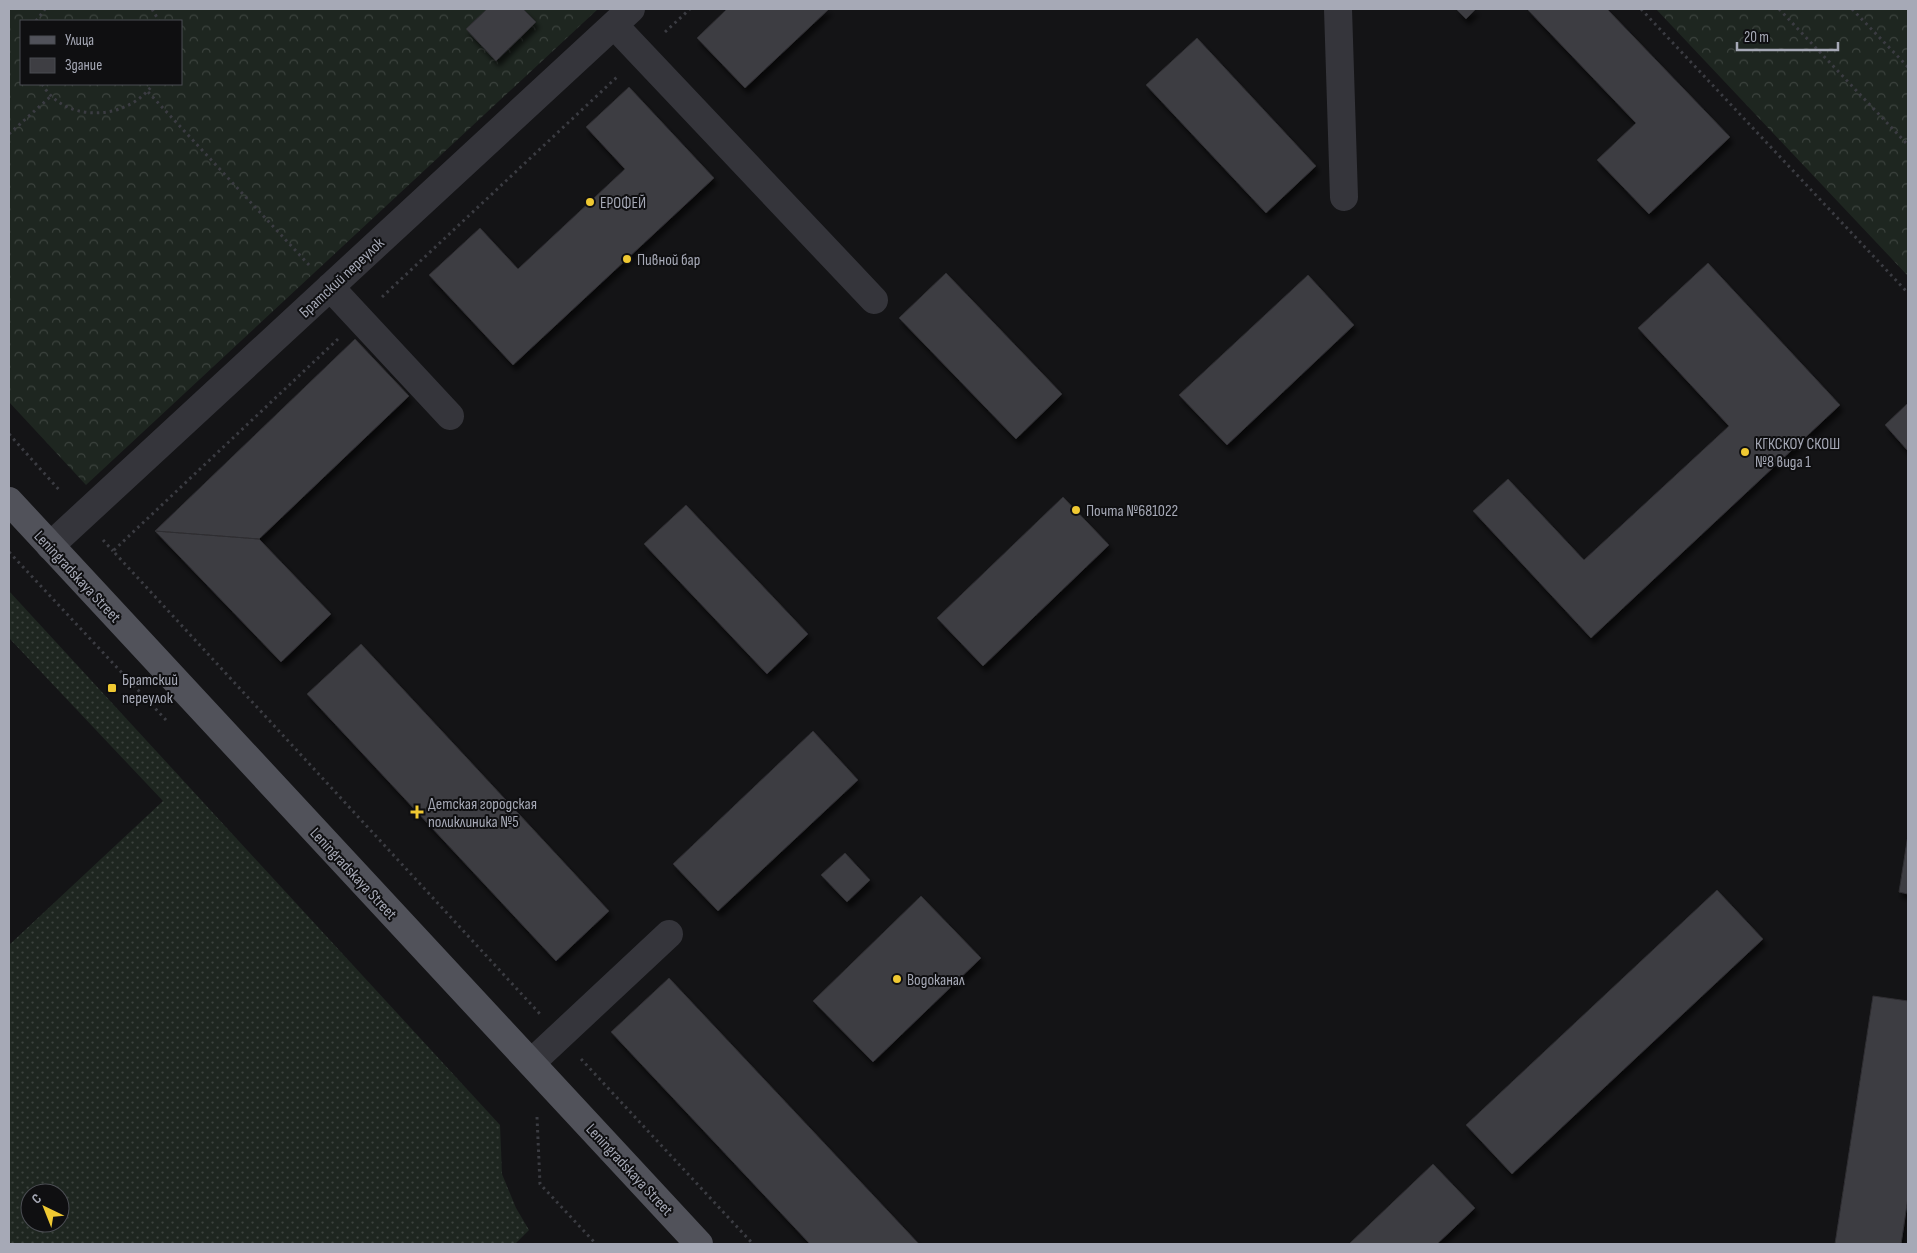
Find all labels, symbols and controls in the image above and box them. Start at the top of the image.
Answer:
legend [20,20,182,85]
scale bar [1737,20,1838,52]
text: 20 m [1744,28,1769,47]
text: Улица [65,31,94,50]
text: Здание [65,56,102,75]
place label: ЕРОФЕЙ [600,194,646,213]
marker: ЕРОФЕЙ [584,196,596,208]
street label: Братский переулок [296,233,389,322]
place label: Пивной бар [637,251,700,270]
marker: Пивной бар [621,253,633,265]
place label: КГКСКОУ СКОШ №8 вида 1 [1755,435,1840,472]
marker: КГКСКОУ СКОШ №8 вида 1 [1739,446,1751,458]
place label: Почта №681022 [1086,502,1178,521]
marker: Почта №681022 [1070,504,1082,516]
street label: Leningradskaya Street [29,527,124,627]
place label: Братский переулок [122,671,178,708]
marker: Братский переулок [106,682,118,694]
place label: Детская городская поликлиника №5 [428,795,537,832]
marker: Детская городская поликлиника №5 [410,805,424,819]
street label: Leningradskaya Street [305,824,400,924]
place label: Водоканал [907,971,965,990]
marker: Водоканал [891,973,903,985]
street label: Leningradskaya Street [581,1120,676,1220]
north arrow [20,1183,70,1233]
text: С [28,1190,45,1208]

